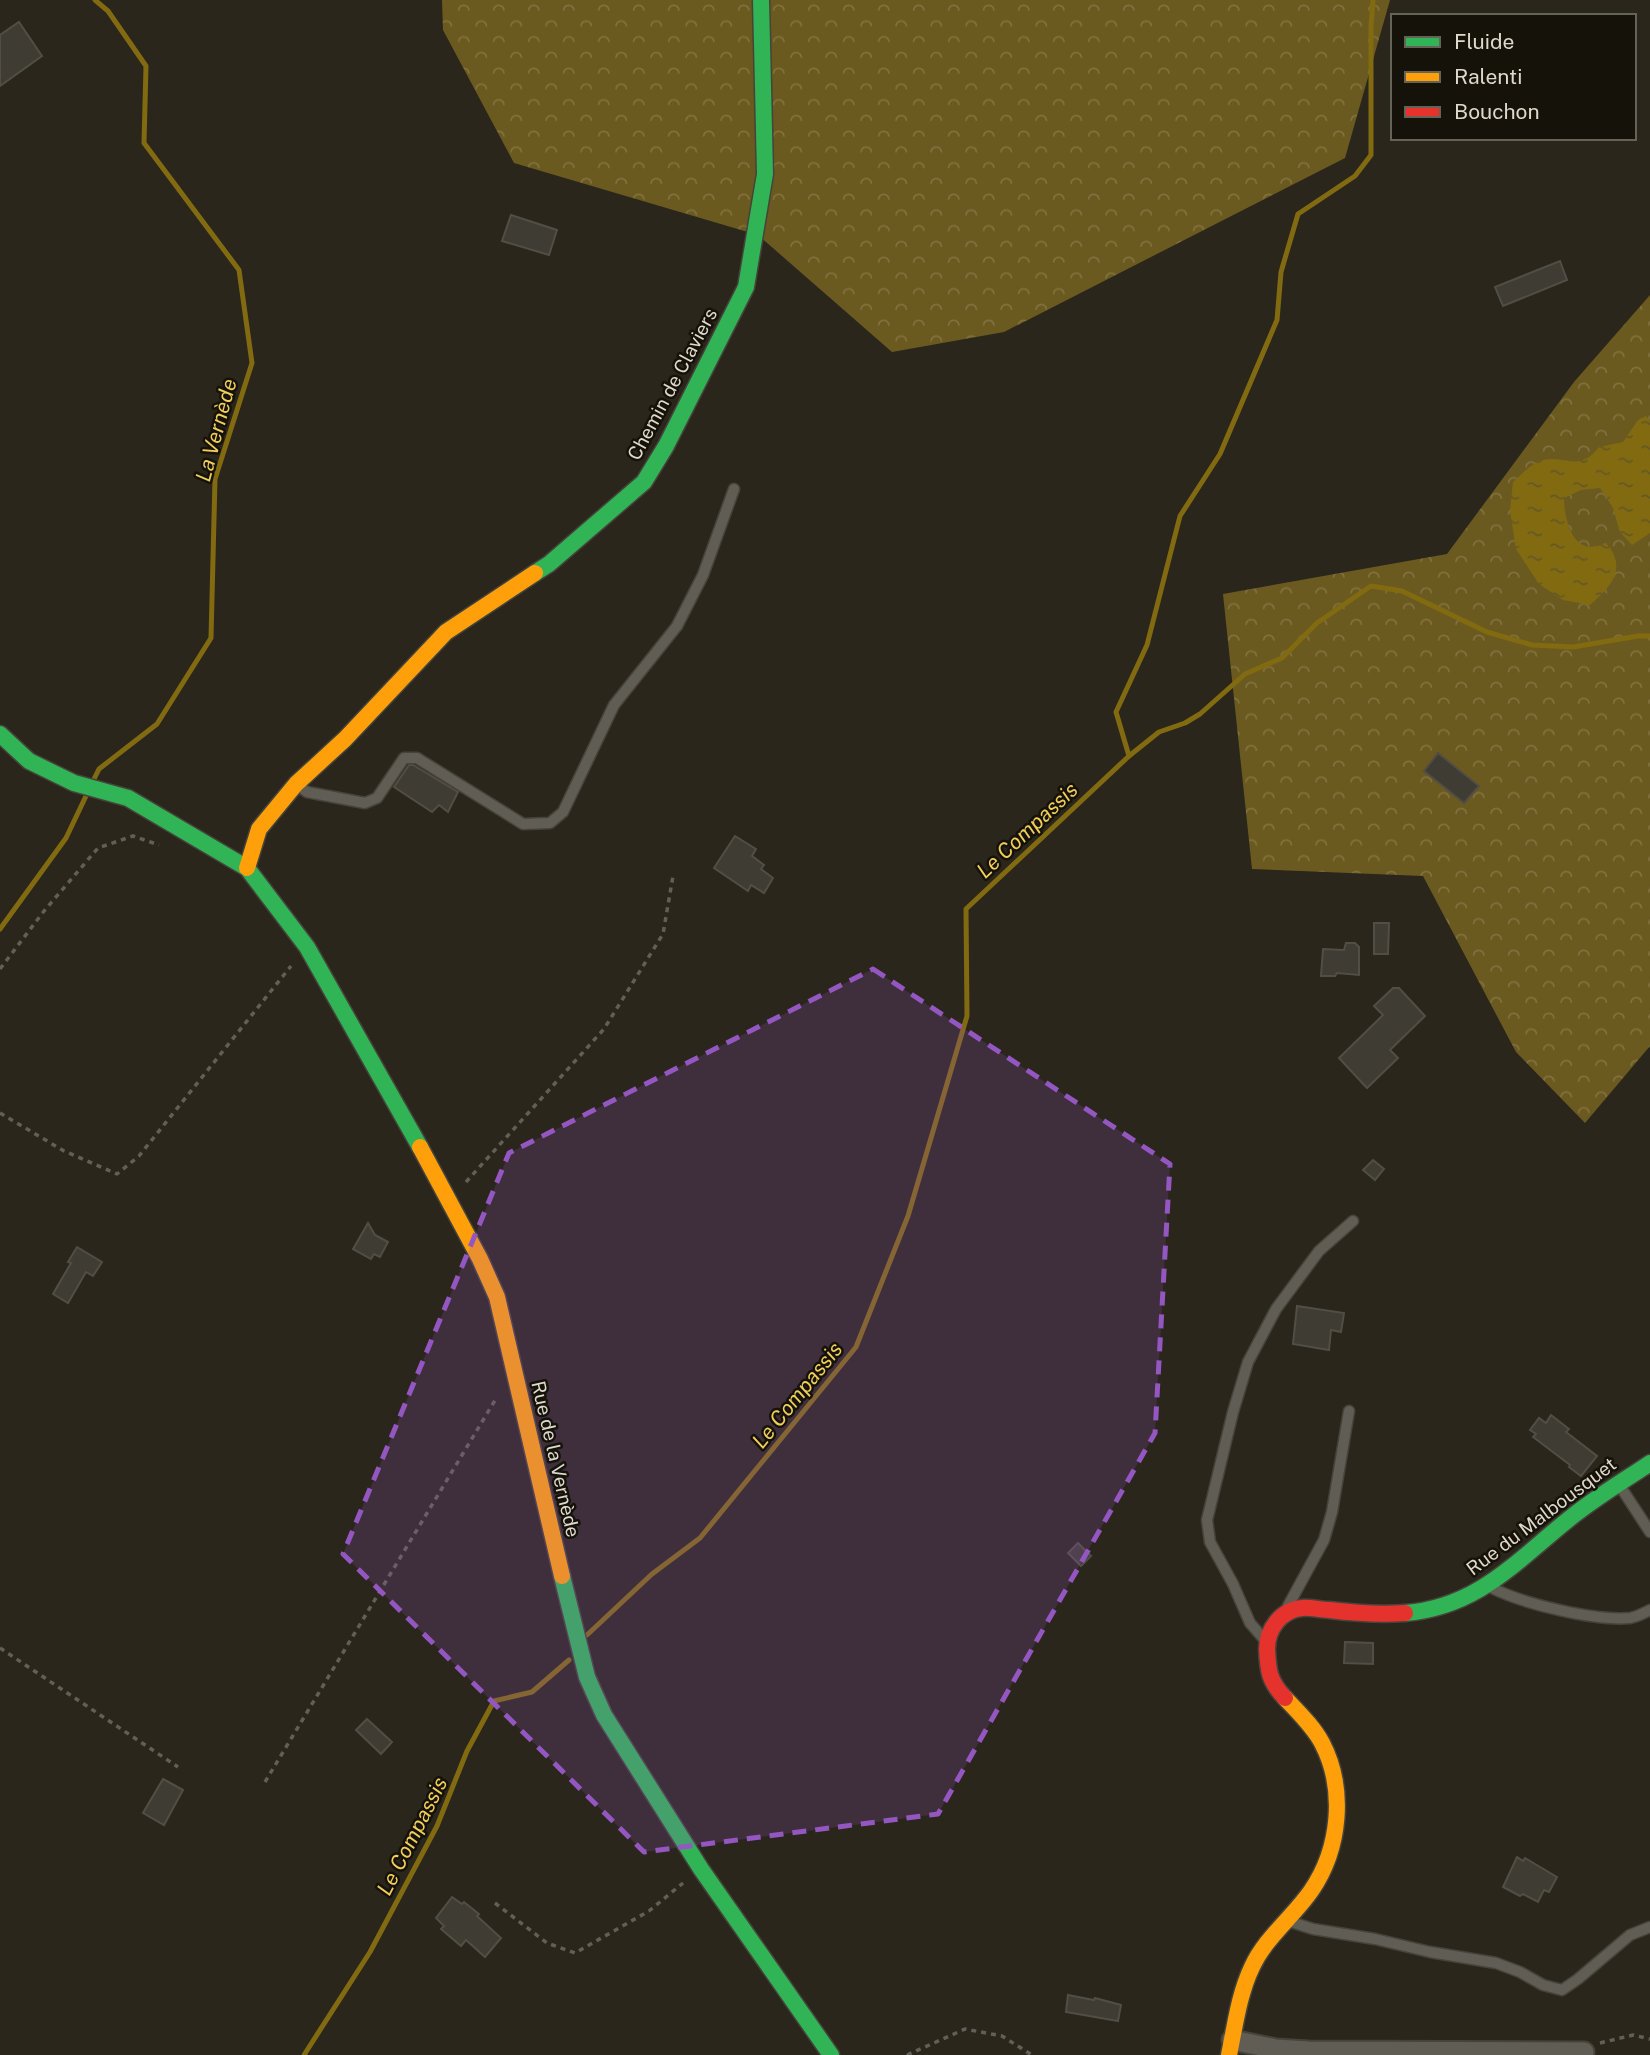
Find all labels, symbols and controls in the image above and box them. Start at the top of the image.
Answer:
legend [1391,14,1636,140]
text: Fluide [1454,29,1514,54]
text: Ralenti [1454,64,1522,89]
text: Bouchon [1454,99,1540,124]
street label: Chemin de Claviers [623,304,721,464]
water label: La Vernède [190,376,242,484]
water label: Le Compassis [971,777,1083,883]
water label: Le Compassis [747,1337,847,1453]
street label: Rue de la Vernède [527,1379,585,1539]
street label: Rue du Malbousquet [1462,1453,1620,1579]
water label: Le Compassis [372,1773,452,1899]

